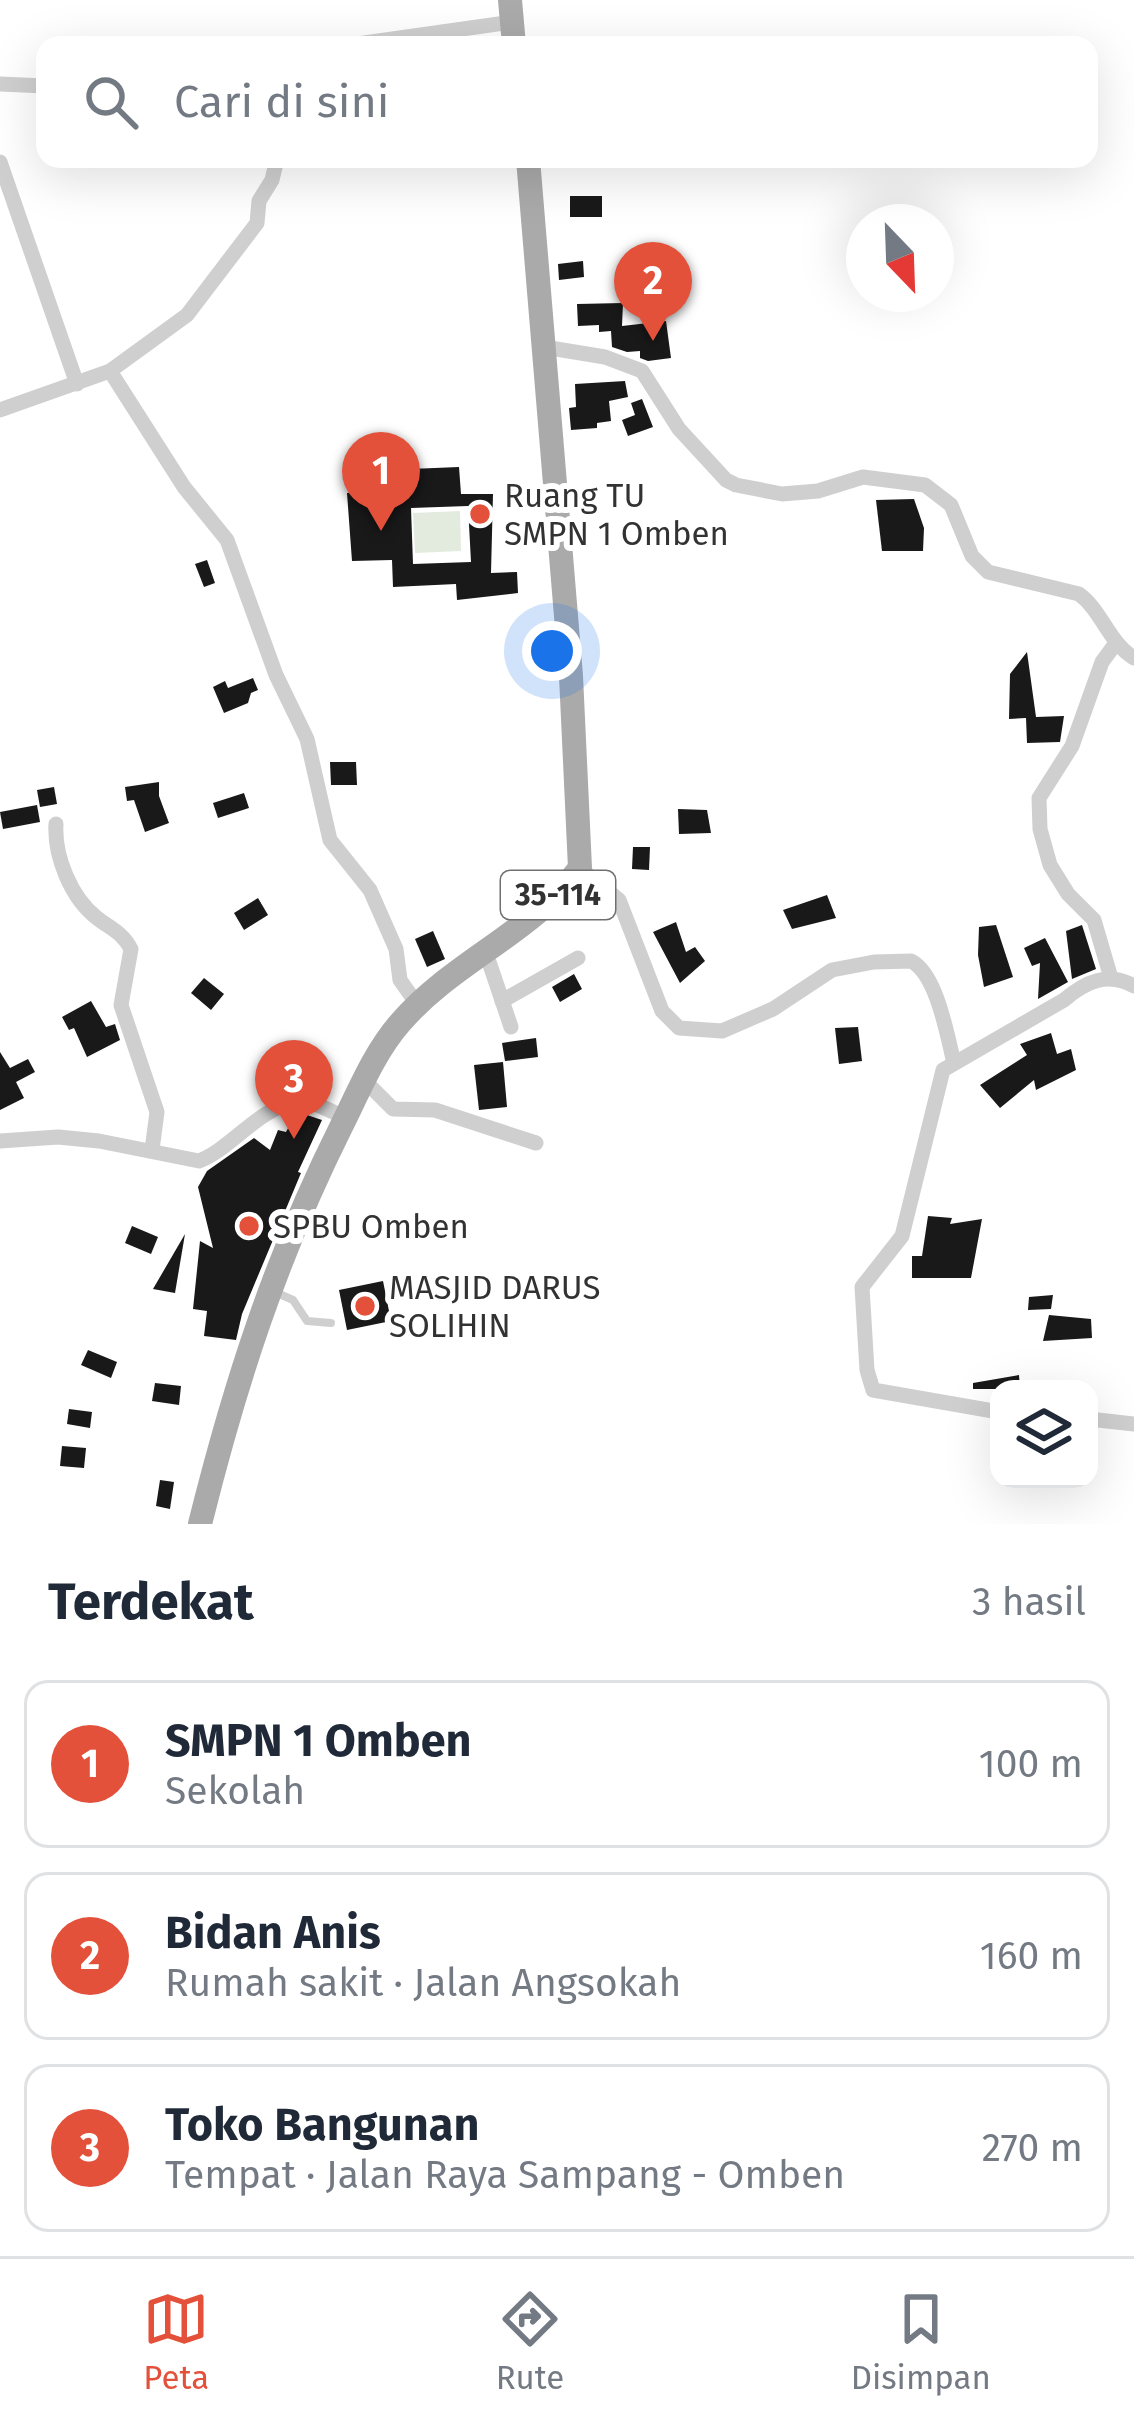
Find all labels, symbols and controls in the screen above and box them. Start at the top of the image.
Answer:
search box [36,36,1098,168]
icon: search [78,69,144,135]
text: Cari di sini [174,75,390,129]
north arrow [846,204,954,312]
pin: 2 [614,242,692,341]
pin: 1 [342,432,420,531]
place label: Ruang TU SMPN 1 Omben [504,476,729,554]
marker: Ruang TU SMPN 1 Omben [467,501,493,527]
your location [522,621,582,681]
road number: 35-114 [501,871,615,919]
pin: 3 [255,1040,333,1139]
place label: SPBU Omben [273,1207,469,1247]
marker: SPBU Omben [236,1213,262,1239]
place label: MASJID DARUS SOLIHIN [389,1268,600,1346]
marker: MASJID DARUS SOLIHIN [352,1293,378,1319]
map controls [990,1380,1098,1488]
button: layers [990,1380,1098,1488]
text: Terdekat [48,1571,254,1633]
text: 3 hasil [972,1579,1086,1625]
text: SMPN 1 Omben [165,1714,472,1768]
text: 1 [81,1741,99,1787]
text: 100 m [979,1741,1083,1787]
text: Sekolah [165,1768,305,1814]
text: Bidan Anis [165,1906,381,1960]
text: 2 [80,1933,100,1979]
text: 160 m [980,1933,1083,1979]
text: Rumah sakit · Jalan Angsokah [165,1960,681,2006]
text: Toko Bangunan [165,2098,479,2152]
text: 3 [80,2125,100,2171]
text: 270 m [982,2125,1083,2171]
text: Tempat · Jalan Raya Sampang - Omben [165,2152,845,2198]
tab: Peta [143,2286,209,2398]
tab: Rute [496,2286,564,2398]
tab: Disimpan [851,2286,991,2398]

